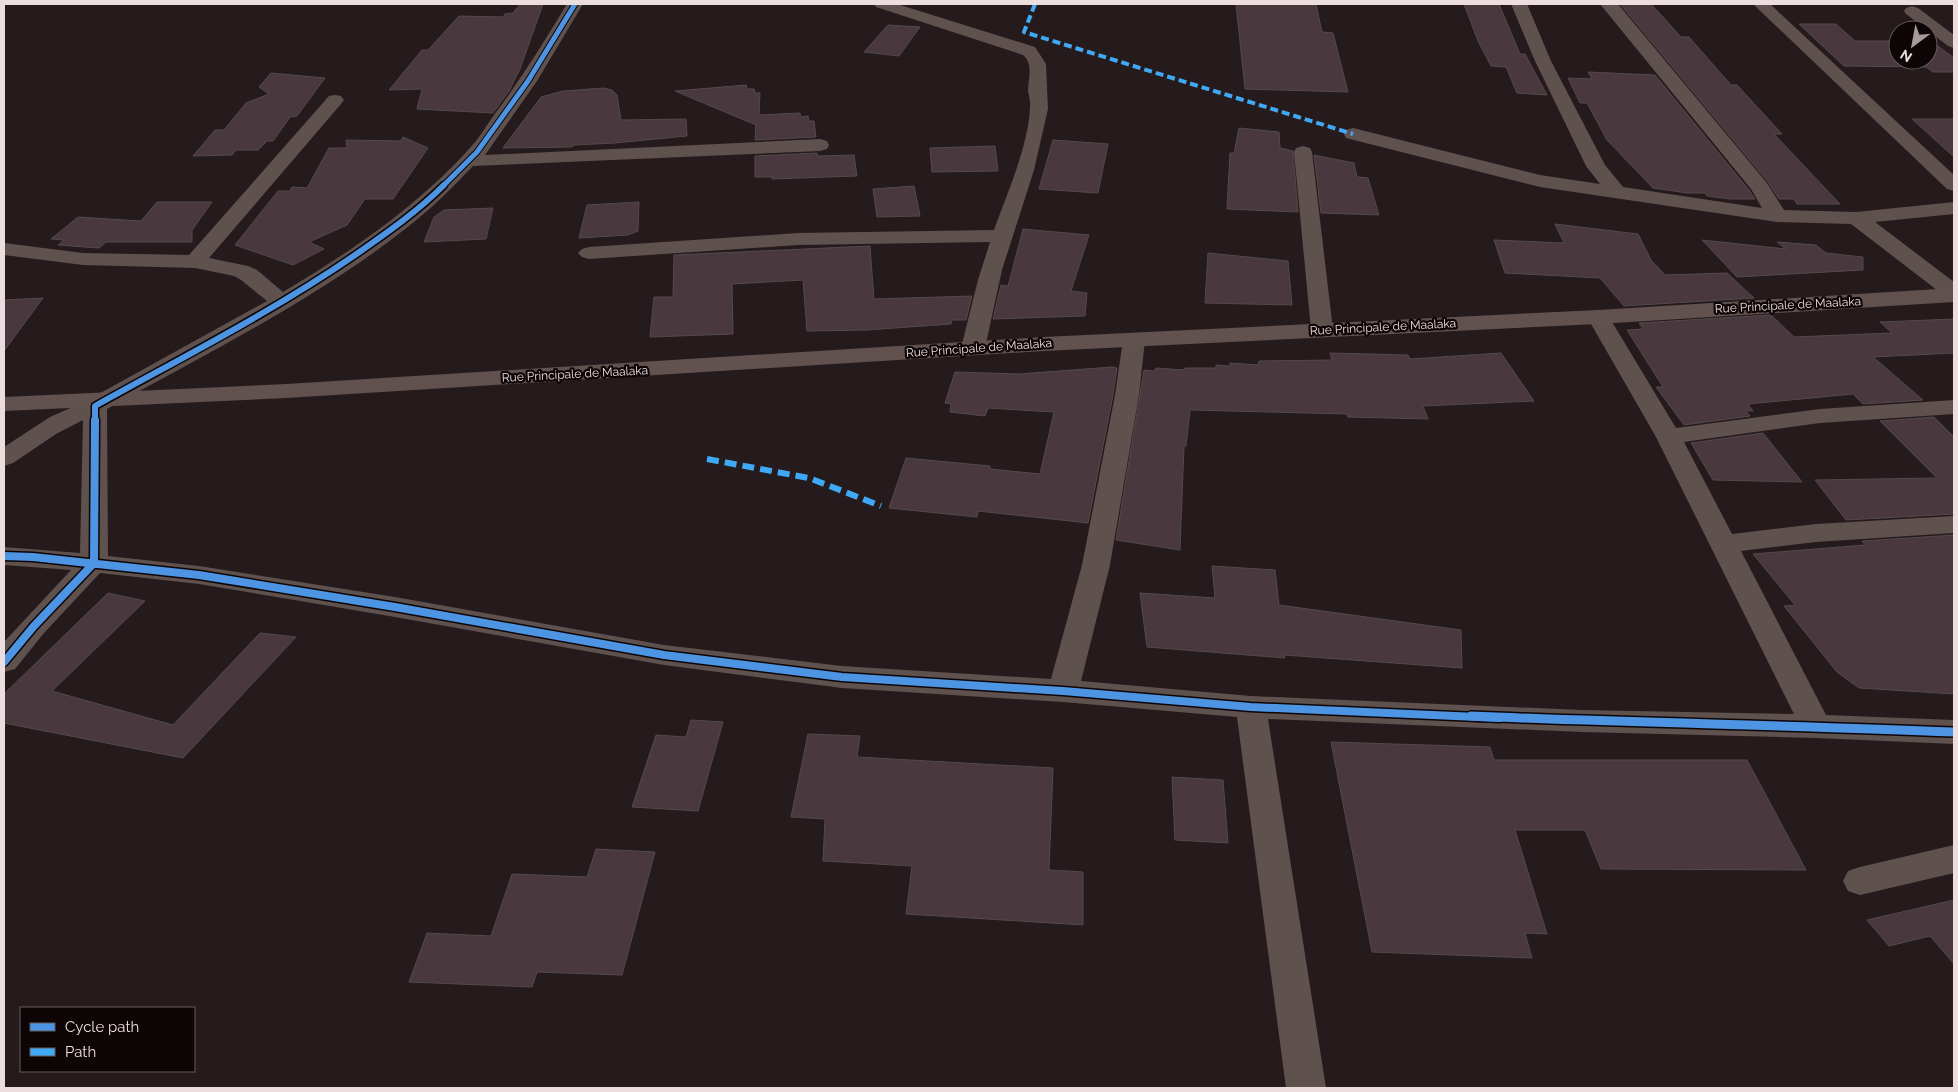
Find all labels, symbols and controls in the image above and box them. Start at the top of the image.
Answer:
north arrow [1888,20,1938,70]
text: N [1897,46,1915,66]
street label: Rue Principale de Maalaka [1714,294,1862,316]
street label: Rue Principale de Maalaka [1309,316,1457,338]
street label: Rue Principale de Maalaka [905,336,1053,360]
street label: Rue Principale de Maalaka [501,363,649,385]
legend [20,1007,195,1072]
text: Cycle path [65,1018,139,1036]
text: Path [65,1043,96,1061]

